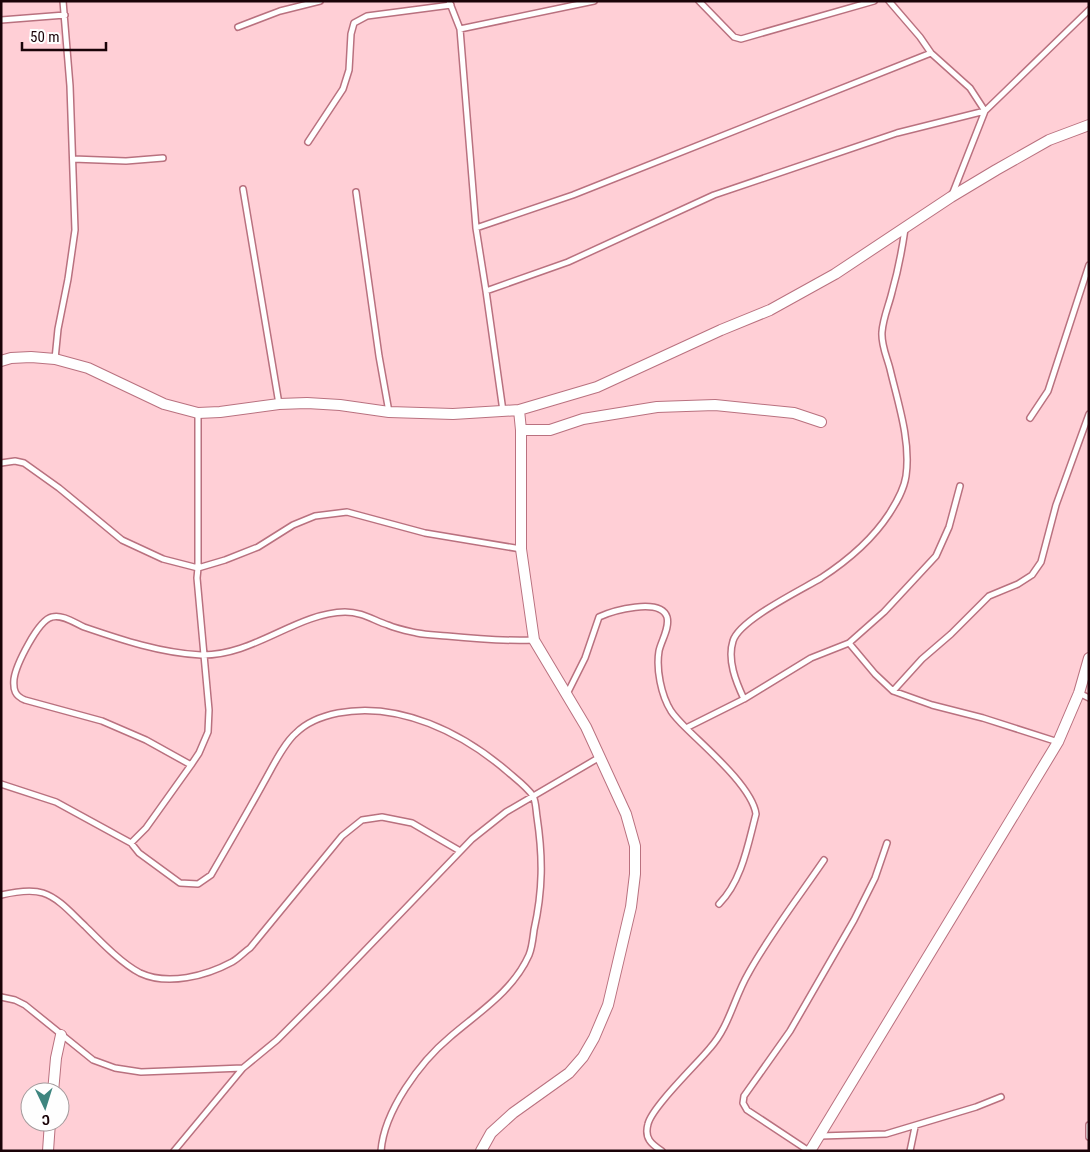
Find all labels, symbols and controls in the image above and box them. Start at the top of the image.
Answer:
scale bar [22,20,106,52]
text: 50 m [30,28,60,46]
north arrow [20,1082,70,1132]
text: С [41,1112,50,1128]

